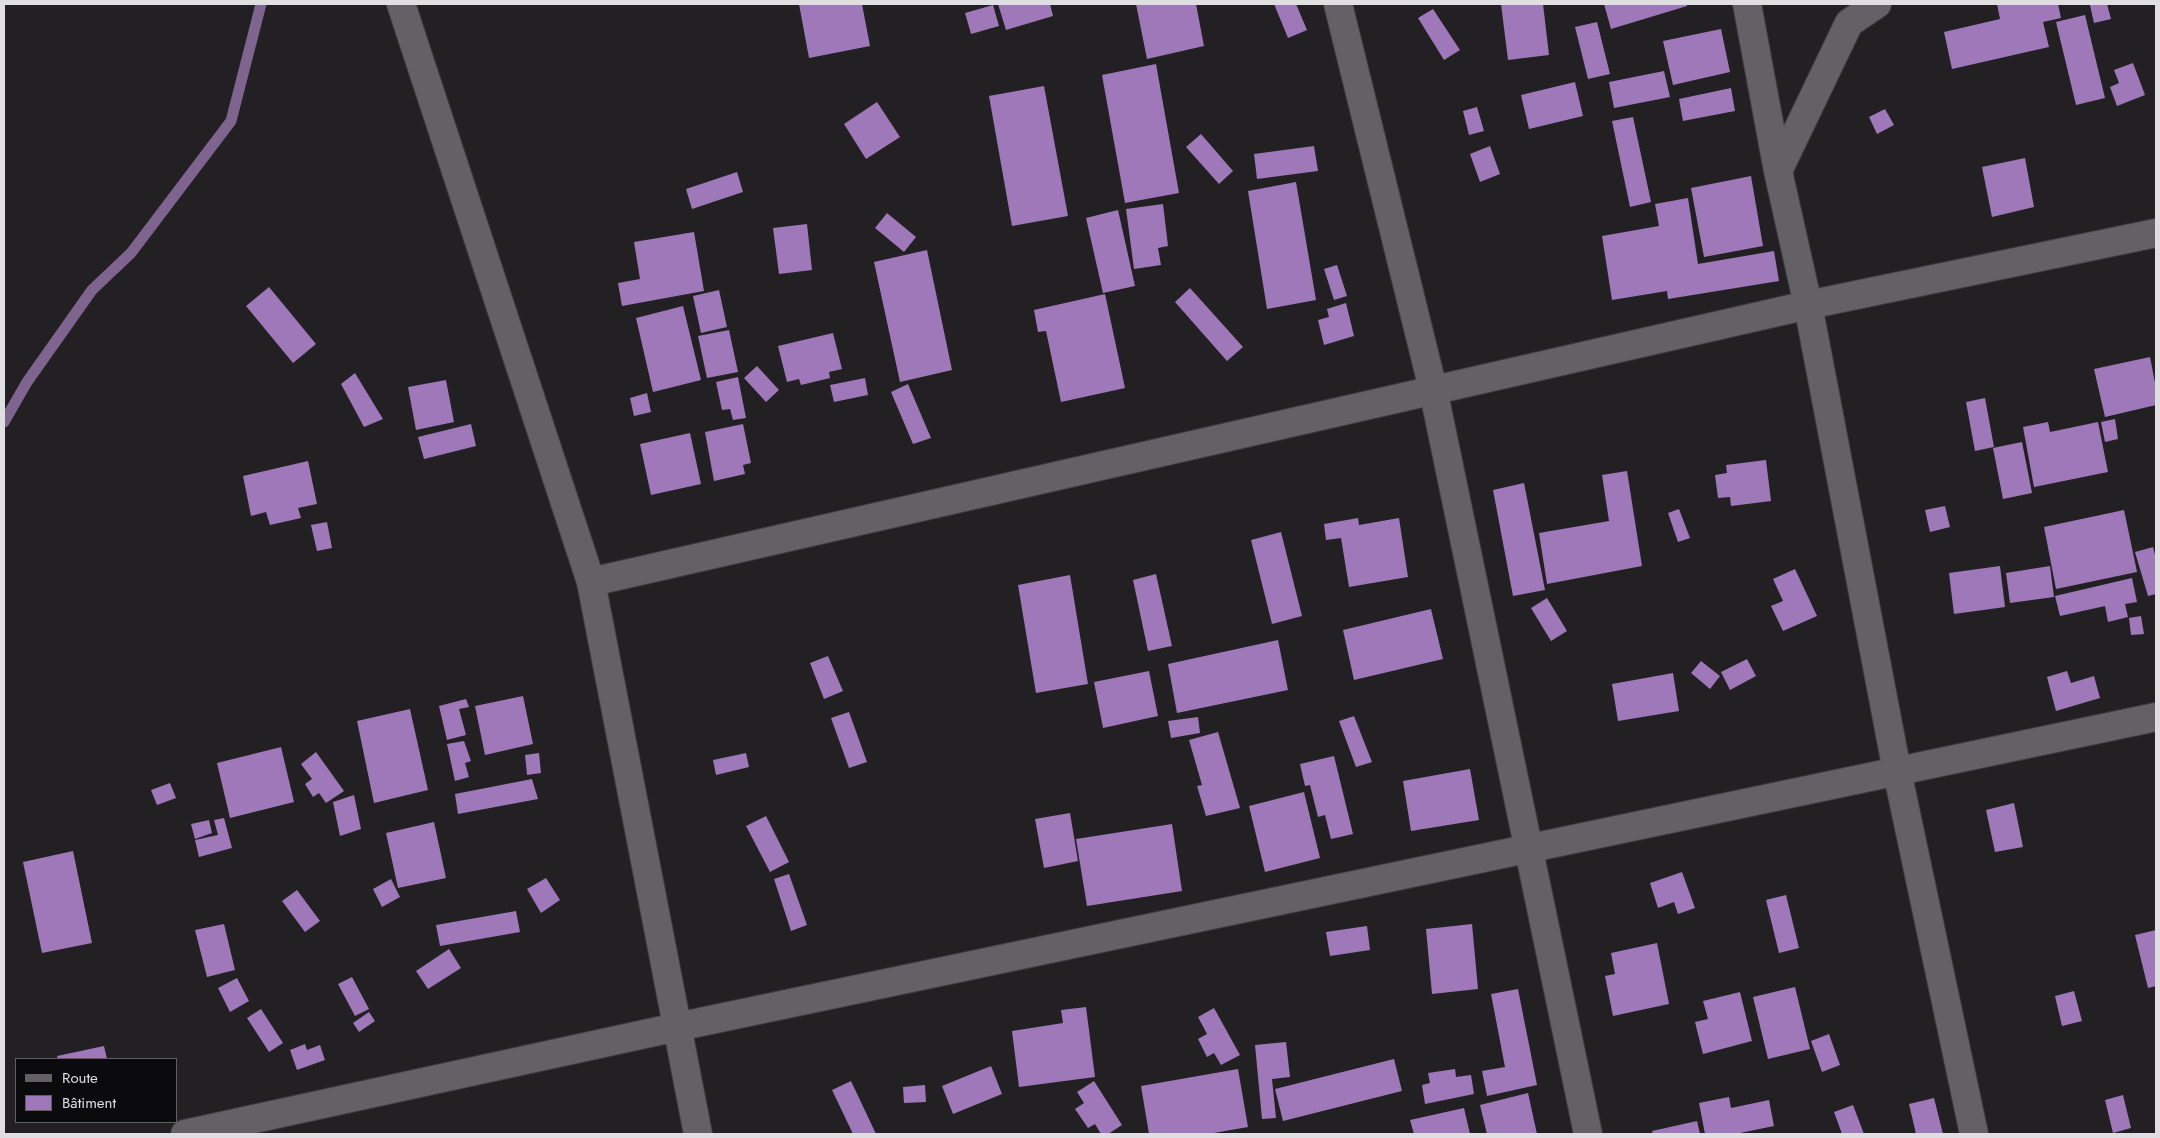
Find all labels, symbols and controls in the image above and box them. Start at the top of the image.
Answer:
legend [15,1058,178,1123]
text: Route [62,1067,98,1089]
text: Bâtiment [62,1092,116,1114]

